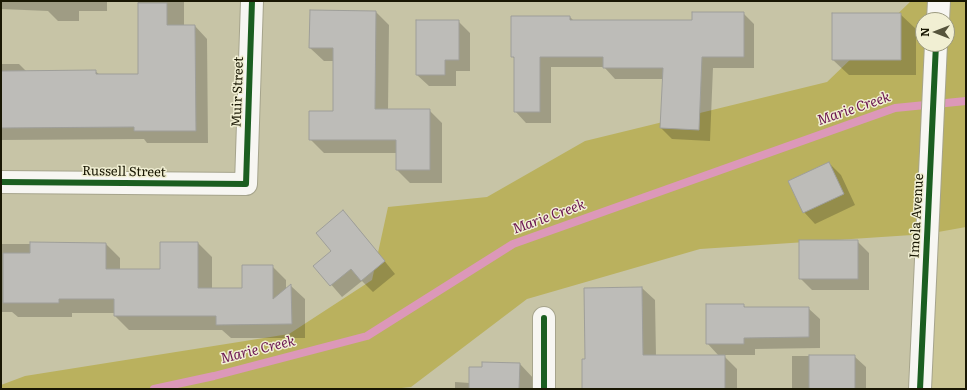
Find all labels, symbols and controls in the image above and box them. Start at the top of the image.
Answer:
north arrow [915,12,955,52]
text: N [916,27,932,37]
street label: Muir Street [229,56,247,128]
water label: Marie Creek [815,89,893,129]
street label: Russell Street [82,163,166,181]
street label: Imola Avenue [907,173,927,259]
water label: Marie Creek [510,196,588,238]
water label: Marie Creek [219,333,297,367]

